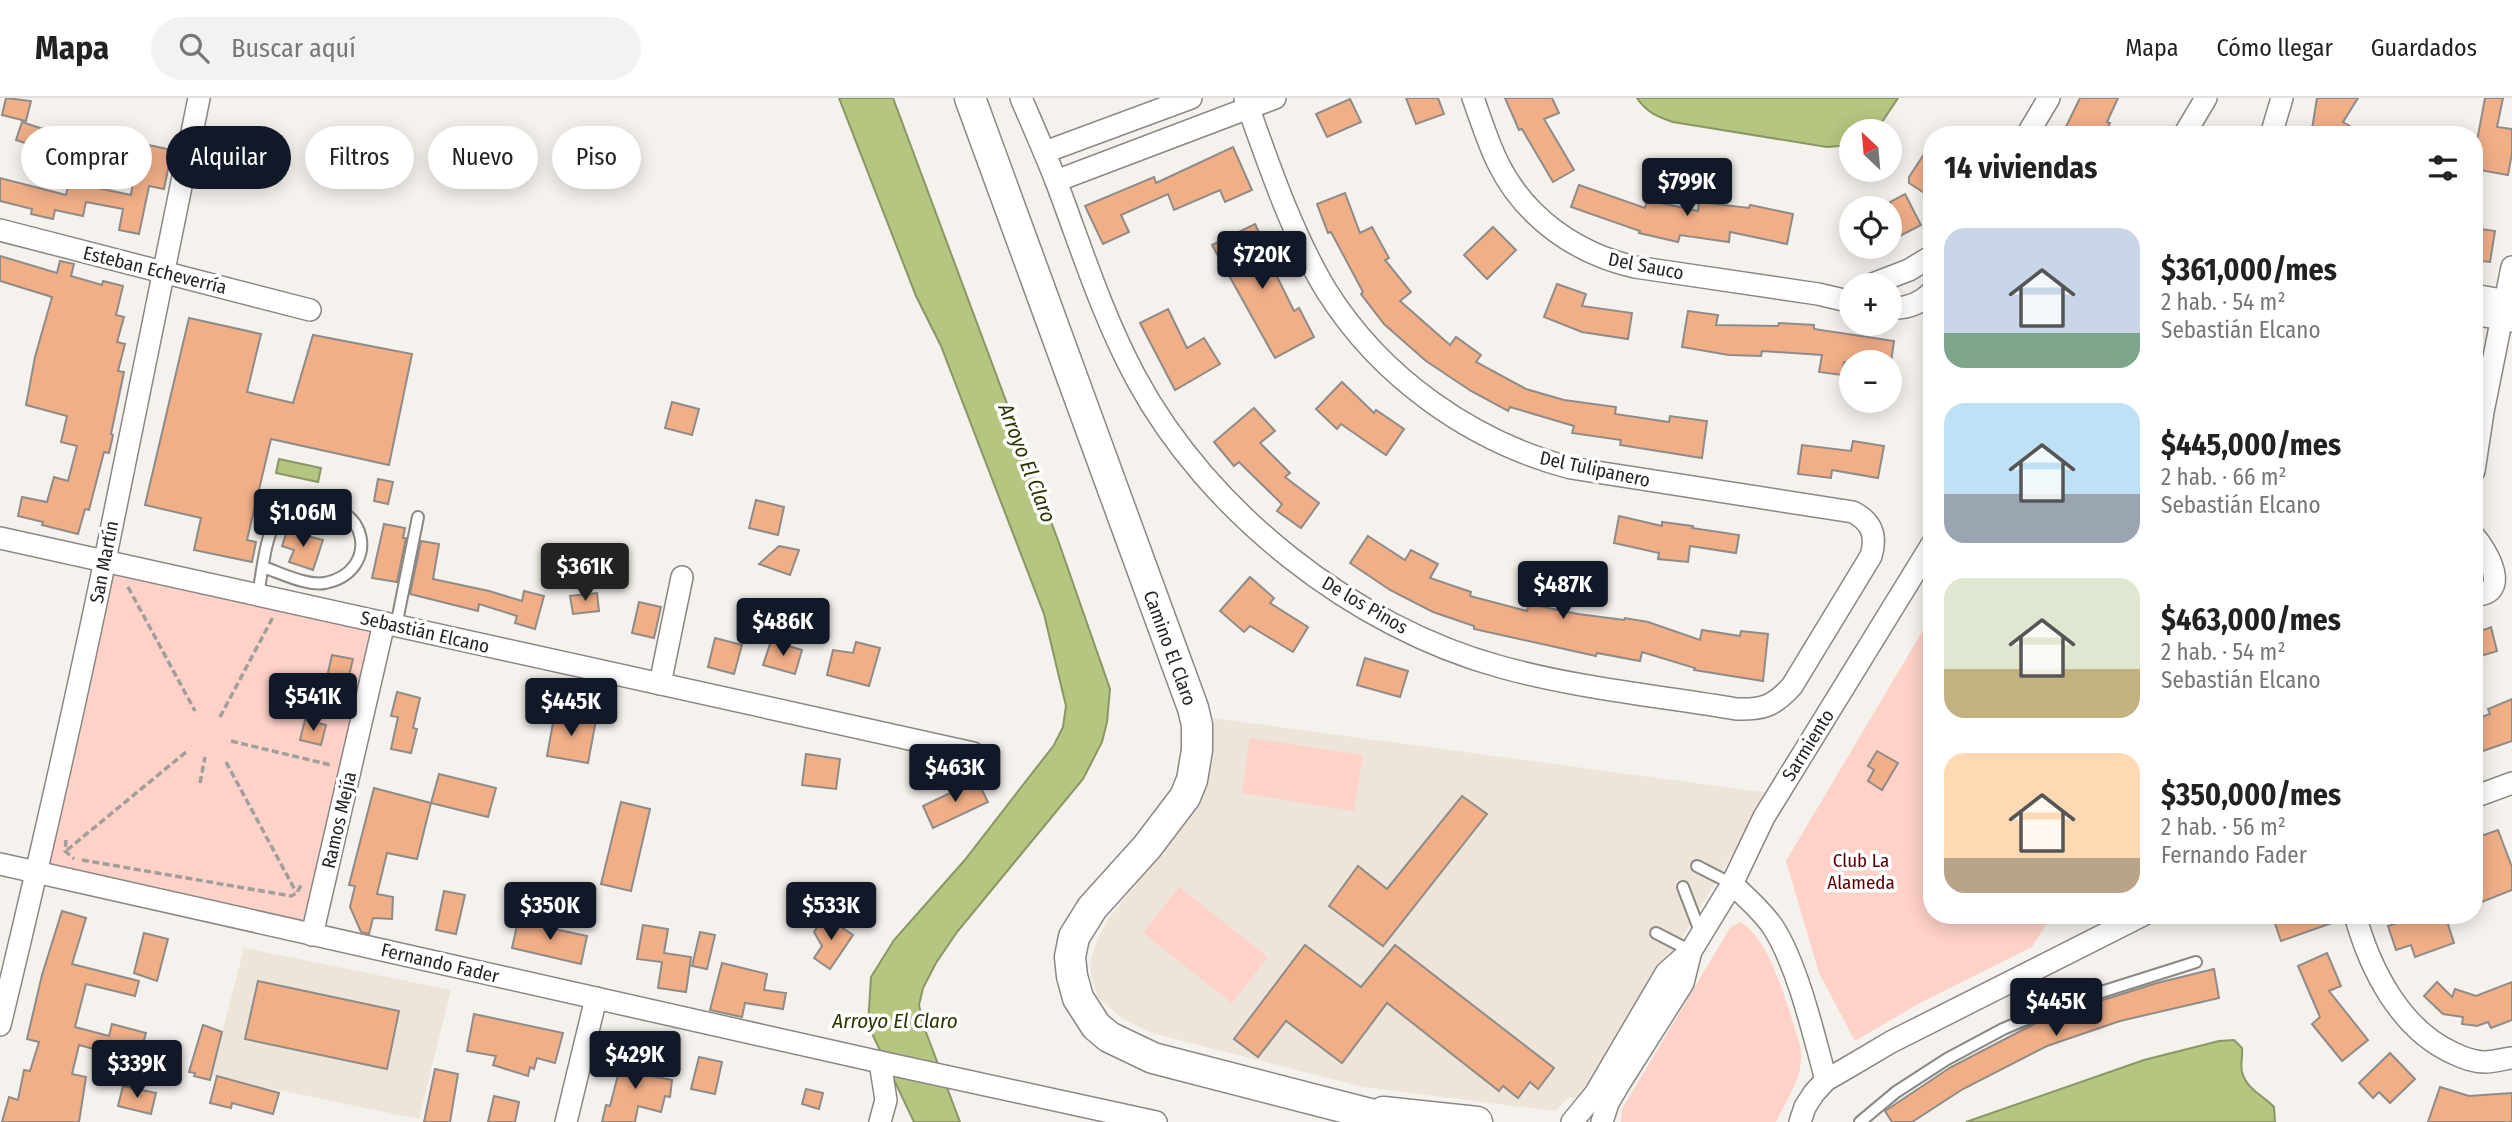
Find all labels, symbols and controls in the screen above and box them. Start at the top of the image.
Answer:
search box [151,17,641,80]
text: Mapa [35,28,109,68]
icon: search [175,29,213,67]
text: Buscar aquí [231,33,356,64]
text: Mapa [2125,34,2178,62]
text: Cómo llegar [2216,34,2333,62]
text: Guardados [2371,34,2477,62]
north arrow [1839,119,1902,182]
map controls [1839,119,1902,413]
chip: Comprar [21,126,152,189]
chip: Alquilar [166,126,291,189]
chip: Filtros [305,126,414,189]
chip: Nuevo [428,126,538,189]
chip: Piso [552,126,641,189]
icon: filters [2424,149,2462,187]
text: 14 viviendas [1944,150,2097,186]
pin: $799K [1638,158,1736,218]
text: $799K [1658,167,1716,195]
button: locate [1839,196,1902,259]
pin: $720K [1213,232,1311,291]
text: $720K [1233,240,1291,268]
street label: Esteban Echeverría [81,241,229,299]
street label: Del Sauco [1606,247,1686,285]
text: $361,000/mes [2161,252,2337,288]
icon: home [2000,256,2084,340]
button: + [1839,273,1902,336]
text: 2 hab. · 54 m² [2161,288,2286,316]
text: Sebastián Elcano [2161,316,2321,344]
button: − [1839,350,1902,413]
water label: Arroyo El Claro [992,399,1062,526]
text: $445,000/mes [2161,427,2341,463]
icon: home [2000,431,2084,515]
street label: Del Tulipanero [1538,446,1652,492]
text: 2 hab. · 66 m² [2161,463,2287,491]
pin: $1.06M [246,490,360,549]
text: Sebastián Elcano [2161,491,2321,519]
text: $1.06M [270,498,336,526]
street label: San Martín [85,519,123,605]
pin: $361K [536,544,634,603]
text: $361K [557,552,613,580]
pin: $487K [1514,561,1612,621]
text: $487K [1534,570,1592,598]
street label: De los Pinos [1318,571,1412,639]
street label: Camino El Claro [1139,587,1201,709]
pin: $486K [734,598,832,658]
text: $463,000/mes [2161,602,2341,638]
street label: Sebastián Elcano [358,606,492,658]
icon: home [2000,606,2084,690]
text: $486K [753,607,813,635]
text: 2 hab. · 54 m² [2161,638,2286,666]
text: Sebastián Elcano [2161,666,2321,694]
pin: $541K [264,674,362,733]
pin: $445K [522,678,620,738]
text: $541K [285,682,341,710]
text: $445K [541,687,601,715]
street label: Sarmiento [1777,705,1839,785]
pin: $463K [906,744,1004,804]
text: $463K [925,753,985,781]
street label: Ramos Mejía [317,769,361,871]
text: $350,000/mes [2161,777,2341,813]
icon: home [2000,781,2084,865]
text: 2 hab. · 56 m² [2161,813,2286,841]
text: Fernando Fader [2161,841,2307,869]
park label: Club La Alameda [1827,849,1895,894]
pin: $350K [501,882,599,942]
pin: $533K [782,882,880,942]
text: $350K [520,891,580,919]
text: $533K [802,891,860,919]
street label: Fernando Fader [379,938,502,988]
pin: $445K [2007,978,2105,1038]
text: $445K [2026,987,2086,1015]
water label: Arroyo El Claro [831,1008,958,1034]
pin: $429K [586,1032,684,1091]
pin: $339K [88,1040,186,1100]
text: $429K [606,1040,664,1068]
text: $339K [108,1049,166,1077]

